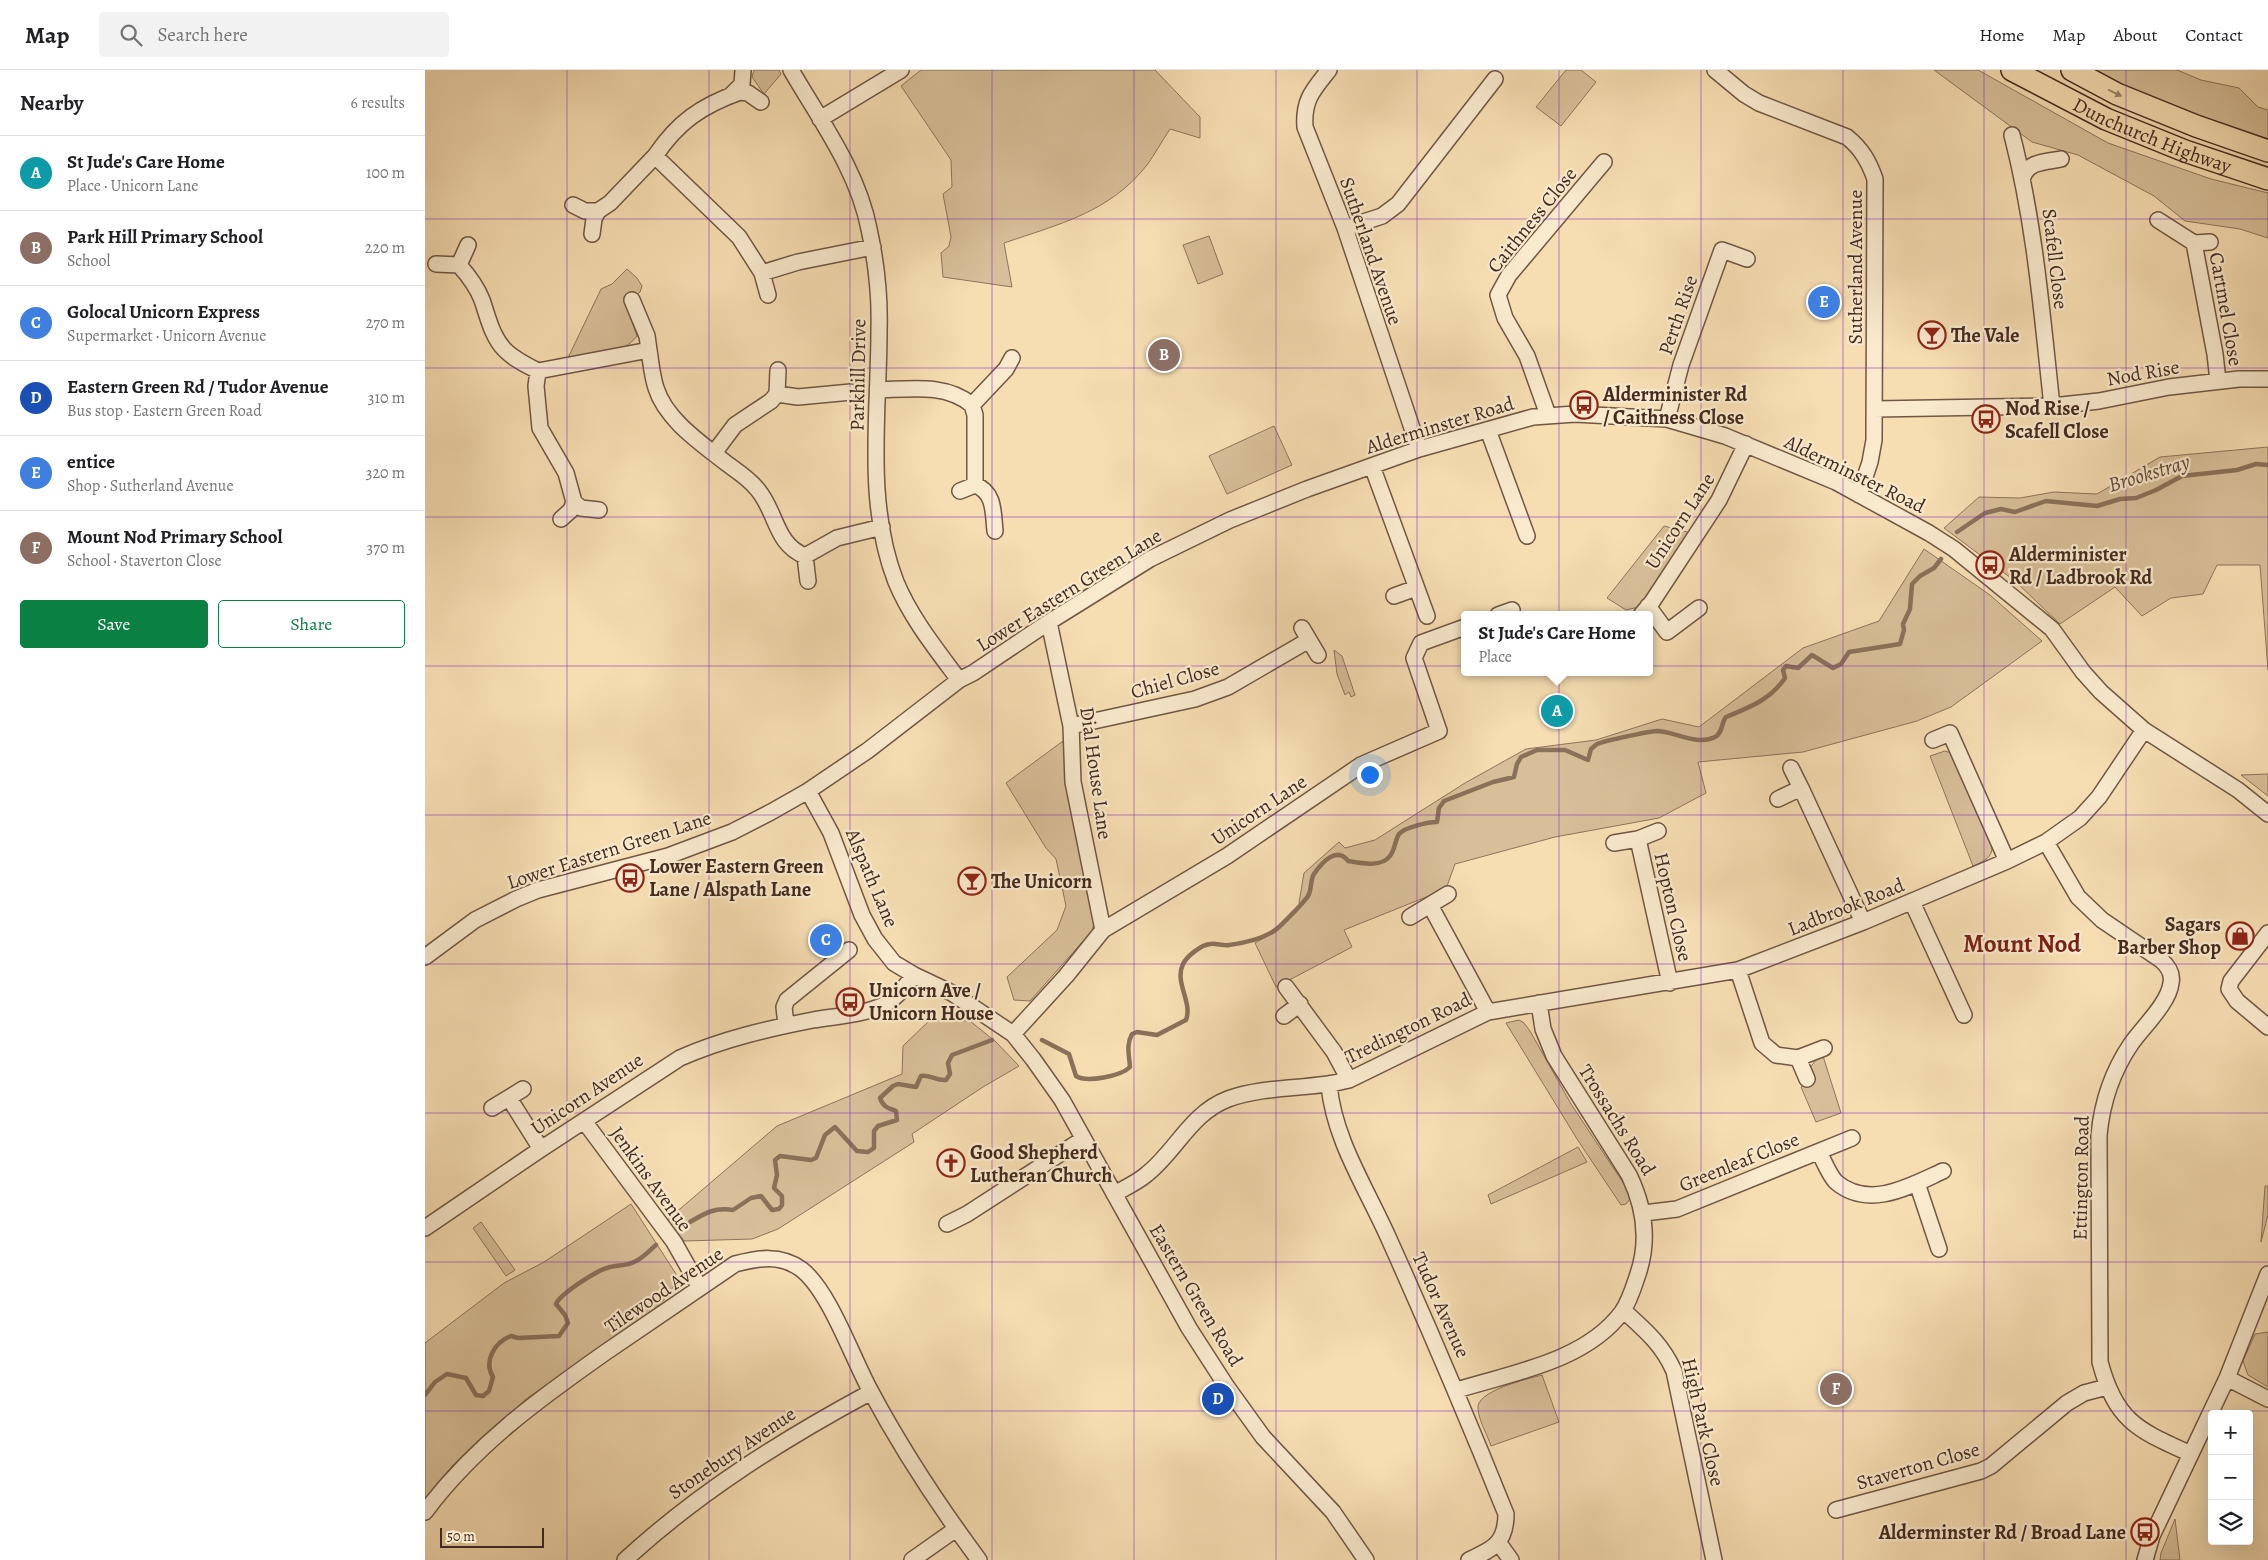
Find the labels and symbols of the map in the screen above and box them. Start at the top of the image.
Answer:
one-way arrow [2108,89,2123,97]
street label: Dunchurch Highway [2068,91,2236,180]
street label: Caithness Close [1481,161,1583,279]
street label: Sutherland Avenue [1333,173,1409,329]
street label: Sutherland Avenue [1842,190,1869,344]
street label: Scafell Close [2035,207,2075,311]
street label: Cartmel Close [2203,250,2249,368]
street label: Perth Rise [1652,271,1704,358]
pin: E [1808,283,1840,321]
street label: Parkhill Drive [844,318,872,431]
bar icon: The Vale [1917,320,1947,350]
place label: The Vale [1951,322,2019,349]
pin: B [1148,336,1180,374]
street label: Nod Rise [2105,353,2181,393]
place label: Alderminister Rd / Caithness Close [1602,381,1747,431]
street label: Alderminster Road [1362,390,1518,461]
bus stop icon: Alderminister Rd / Caithness Close [1569,390,1599,420]
place label: Nod Rise / Scafell Close [2005,395,2109,445]
bus stop icon: Nod Rise / Scafell Close [1971,404,2001,434]
street label: Alderminster Road [1779,428,1930,520]
water label: Brookstray [2105,447,2193,499]
street label: Unicorn Lane [1639,468,1721,574]
street label: Lower Eastern Green Lane [971,522,1167,658]
place label: Alderminister Rd / Ladbrook Rd [2008,541,2152,591]
bus stop icon: Alderminister Rd / Ladbrook Rd [1975,550,2005,580]
street label: Chiel Close [1128,654,1222,706]
pin: A [1541,692,1573,730]
street label: Dial House Lane [1073,705,1119,841]
your location [1357,762,1383,788]
street label: Unicorn Lane [1206,768,1312,852]
street label: Lower Eastern Green Lane [503,804,715,896]
street label: Alspath Lane [839,824,905,931]
street label: Hopton Close [1647,850,1699,964]
place label: Lower Eastern Green Lane / Alspath Lane [649,853,824,903]
bus stop icon: Lower Eastern Green Lane / Alspath Lane [615,863,645,893]
bar icon: The Unicorn [957,866,987,896]
place label: The Unicorn [991,868,1092,895]
street label: Ladbrook Road [1784,871,1908,943]
place label: Sagars Barber Shop [2117,911,2221,961]
pin: C [810,921,842,959]
shop icon: Sagars Barber Shop [2225,921,2255,951]
district label: Mount Nod [1963,927,2082,961]
place label: Unicorn Ave / Unicorn House [869,977,994,1027]
street label: Tredington Road [1340,986,1476,1070]
bus stop icon: Unicorn Ave / Unicorn House [835,987,865,1017]
street label: Unicorn Avenue [526,1046,649,1142]
street label: Trossachs Road [1572,1059,1662,1181]
street label: Ettington Road [2066,1115,2096,1241]
street label: Jenkins Avenue [604,1121,698,1237]
street label: Greenleaf Close [1675,1126,1803,1198]
place label: Good Shepherd Lutheran Church [970,1139,1112,1189]
church icon: Good Shepherd Lutheran Church [936,1148,966,1178]
street label: Eastern Green Road [1143,1219,1249,1372]
street label: Tilewood Avenue [599,1240,729,1340]
street label: Tudor Avenue [1406,1248,1476,1362]
street label: High Park Close [1675,1355,1731,1489]
pin: F [1820,1370,1852,1408]
pin: D [1202,1380,1234,1418]
street label: Stonebury Avenue [663,1400,801,1506]
street label: Staverton Close [1853,1435,1983,1497]
bus stop icon: Alderminster Rd / Broad Lane [2130,1517,2160,1547]
place label: Alderminster Rd / Broad Lane [1878,1519,2126,1546]
scale bar [440,1525,544,1548]

